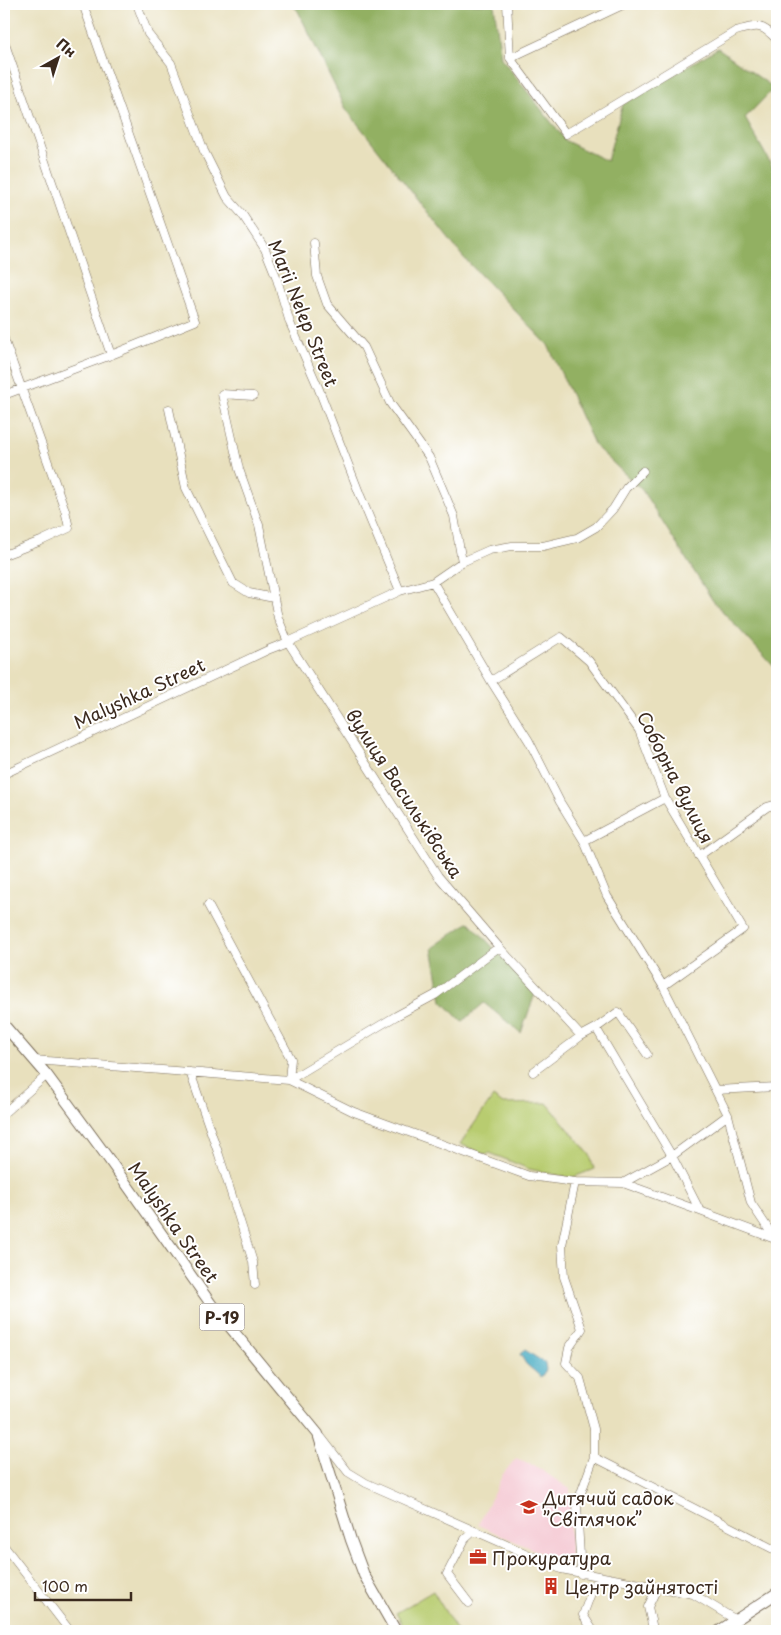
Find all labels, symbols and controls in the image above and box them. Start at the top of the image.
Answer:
north arrow [32,32,82,82]
text: Пн [52,33,81,62]
street label: Marii Nelep Street [262,235,346,391]
street label: Malyshka Street [69,651,209,735]
street label: вулиця Васильківська [340,703,470,884]
street label: Соборна вулиця [631,706,721,848]
street label: Malyshka Street [122,1156,226,1288]
road number: Р-19 [200,1304,244,1330]
place label: Дитячий садок ”Світлячок” [542,1484,674,1532]
school or university icon: Дитячий садок ”Світлячок” [519,1497,539,1517]
place label: Прокуратура [492,1544,612,1571]
office icon: Прокуратура [468,1547,488,1567]
scale bar [35,1570,131,1602]
place label: Центр зайнятості [565,1573,718,1600]
text: 100 m [42,1574,88,1597]
building icon: Центр зайнятості [541,1576,561,1596]

